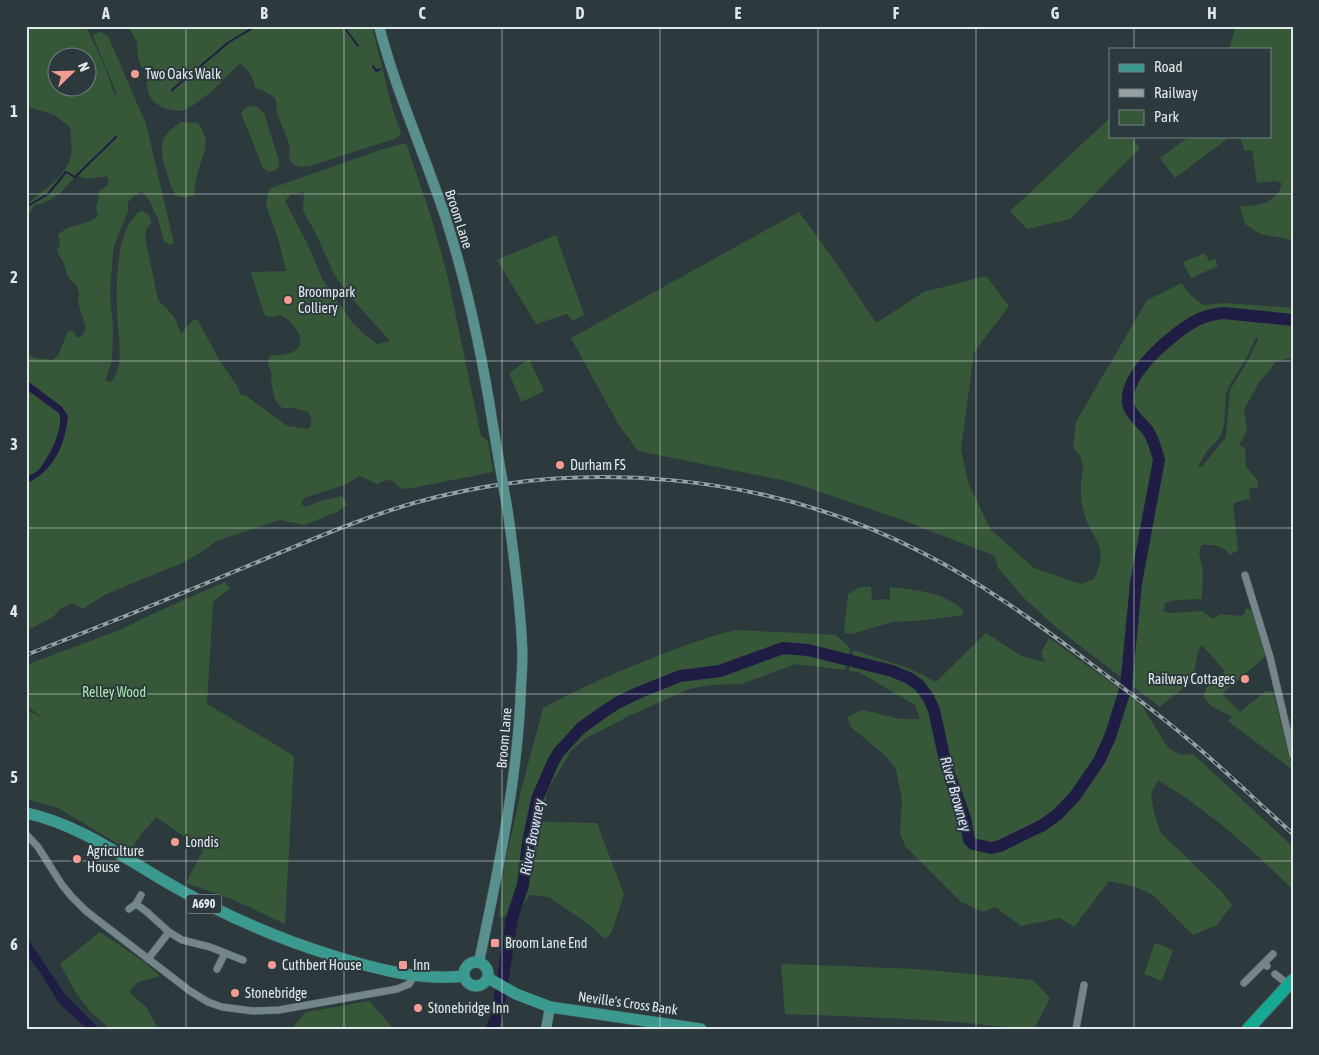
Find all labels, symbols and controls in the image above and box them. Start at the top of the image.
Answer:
text: A [101,4,110,22]
text: B [260,4,268,22]
text: C [418,4,426,22]
text: D [576,4,585,22]
text: E [735,4,742,22]
text: F [893,4,900,22]
text: G [1051,4,1060,22]
text: H [1207,4,1217,22]
north arrow [48,48,98,98]
legend [1109,48,1272,138]
text: Road [1154,58,1183,75]
text: N [75,60,93,74]
place label: Two Oaks Walk [145,66,221,82]
marker: Two Oaks Walk [129,68,141,80]
text: Railway [1154,84,1198,101]
text: 1 [10,102,18,120]
text: Park [1154,108,1179,125]
street label: Broom Lane [442,188,476,250]
text: 2 [10,268,18,286]
place label: Broompark Colliery [298,284,355,316]
marker: Broompark Colliery [282,294,294,306]
text: 3 [10,435,18,453]
place label: Durham FS [570,457,626,473]
marker: Durham FS [554,459,566,471]
text: 4 [9,602,18,620]
place label: Railway Cottages [1148,671,1235,687]
marker: Railway Cottages [1239,673,1251,685]
park label: Relley Wood [82,684,146,700]
street label: Broom Lane [493,707,515,769]
water label: River Browney [937,754,975,834]
text: 5 [10,768,18,786]
water label: River Browney [516,797,548,877]
place label: Londis [185,834,219,850]
marker: Londis [169,836,181,848]
place label: Agriculture House [87,843,144,875]
marker: Agriculture House [71,853,83,865]
road number: A690 [186,894,222,914]
text: 6 [10,935,18,953]
place label: Broom Lane End [505,935,587,951]
marker: Broom Lane End [489,937,501,949]
place label: Cuthbert House [282,957,362,973]
place label: Inn [413,957,430,973]
marker: Cuthbert House [266,959,278,971]
marker: Inn [397,959,409,971]
place label: Stonebridge [245,985,307,1001]
marker: Stonebridge [229,987,241,999]
street label: Neville's Cross Bank [577,988,679,1018]
place label: Stonebridge Inn [428,1000,509,1016]
marker: Stonebridge Inn [412,1002,424,1014]

